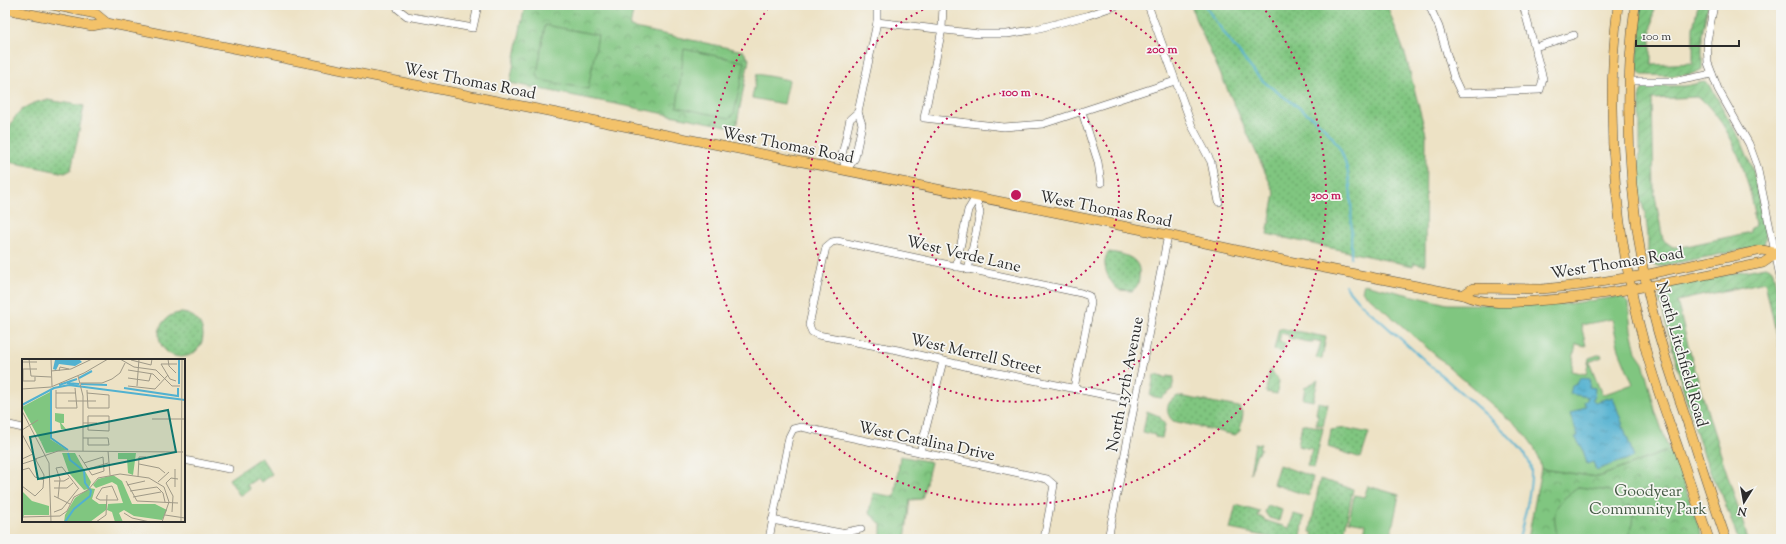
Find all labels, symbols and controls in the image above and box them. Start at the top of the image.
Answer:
scale bar [1636,22,1739,48]
text: 100 m [1642,28,1671,46]
text: 200 m [1147,41,1177,59]
street label: West Thomas Road [401,58,538,107]
text: 100 m [1000,84,1031,102]
street label: West Thomas Road [719,122,856,171]
street label: West Thomas Road [1037,186,1174,235]
text: 300 m [1311,187,1341,205]
centre of rings [1009,188,1023,202]
street label: West Verde Lane [904,231,1023,280]
street label: West Thomas Road [1549,243,1686,286]
street label: North Litchfield Road [1649,279,1712,430]
street label: North 137th Avenue [1102,315,1151,454]
street label: West Merrell Street [908,329,1044,382]
inset map [22,359,185,522]
street label: West Catalina Drive [856,417,997,468]
park label: Goodyear Community Park [1589,481,1707,522]
north arrow [1724,482,1764,522]
text: N [1736,502,1749,520]

